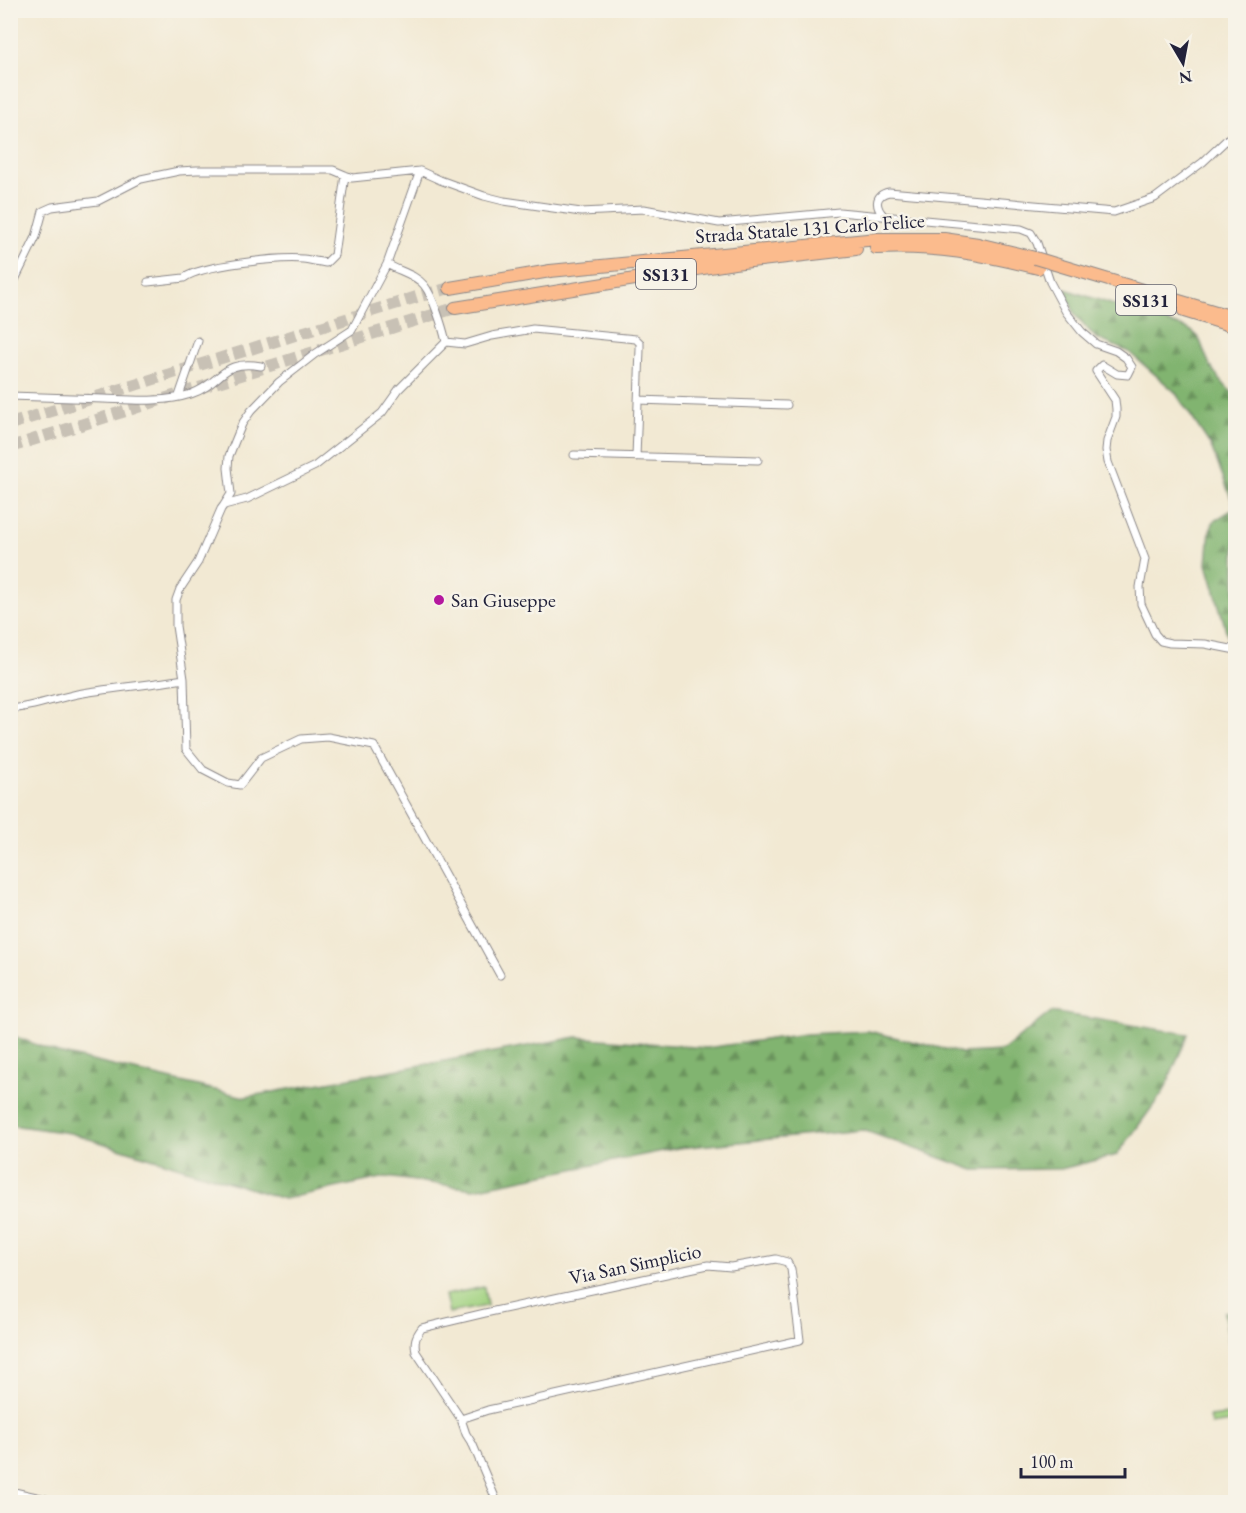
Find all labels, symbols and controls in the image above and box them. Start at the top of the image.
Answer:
north arrow [1153,33,1213,93]
text: N [1177,66,1194,89]
street label: Strada Statale 131 Carlo Felice [694,207,926,249]
road number: SS131 [636,259,696,289]
road number: SS131 [1116,285,1176,315]
place label: San Giuseppe [451,587,556,613]
marker: San Giuseppe [432,593,446,607]
street label: Via San Simplicio [567,1237,703,1291]
scale bar [1021,1441,1124,1479]
text: 100 m [1030,1450,1074,1473]

